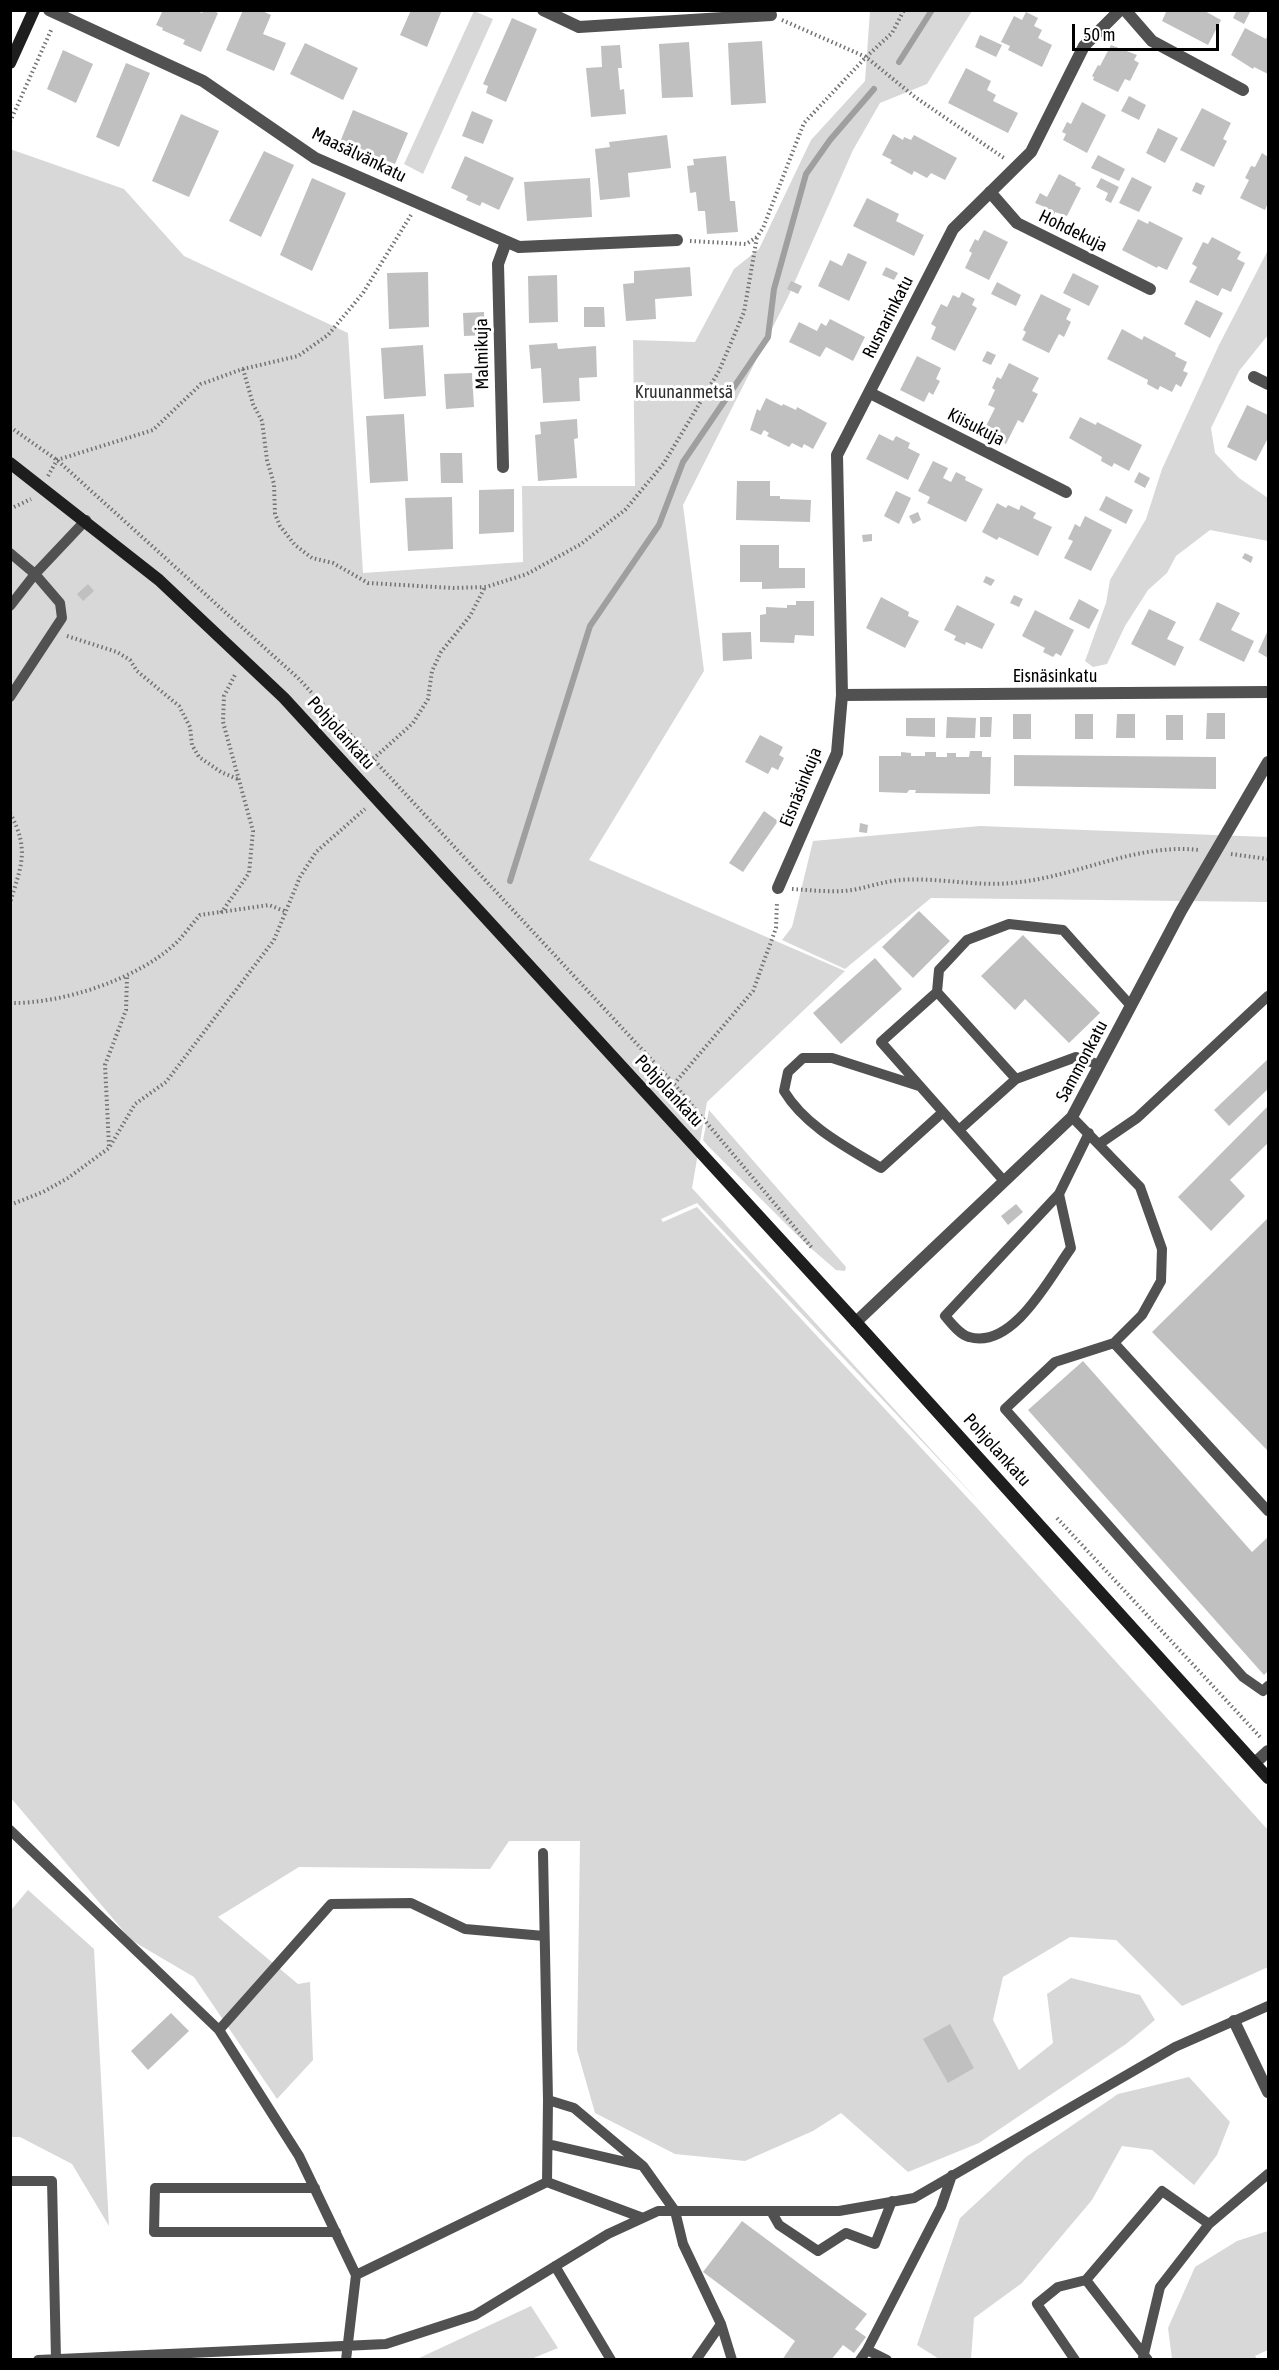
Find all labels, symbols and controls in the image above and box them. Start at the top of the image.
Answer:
scale bar [1075,12,1222,50]
text: 50 m [1083,24,1115,45]
street label: Maasälvänkatu [308,123,410,187]
street label: Hohdekuja [1035,205,1111,257]
street label: Rusnarinkatu [858,272,918,362]
street label: Malmikuja [471,318,493,390]
park label: Kruunanmetsä [635,381,733,403]
street label: Kiisukuja [944,403,1008,451]
street label: Eisnäsinkatu [1013,665,1097,687]
street label: Pohjolankatu [303,692,379,774]
street label: Eisnäsinkuja [775,744,827,830]
street label: Sammonkatu [1052,1017,1112,1105]
street label: Pohjolankatu [630,1051,708,1131]
street label: Pohjolankatu [959,1409,1035,1491]

